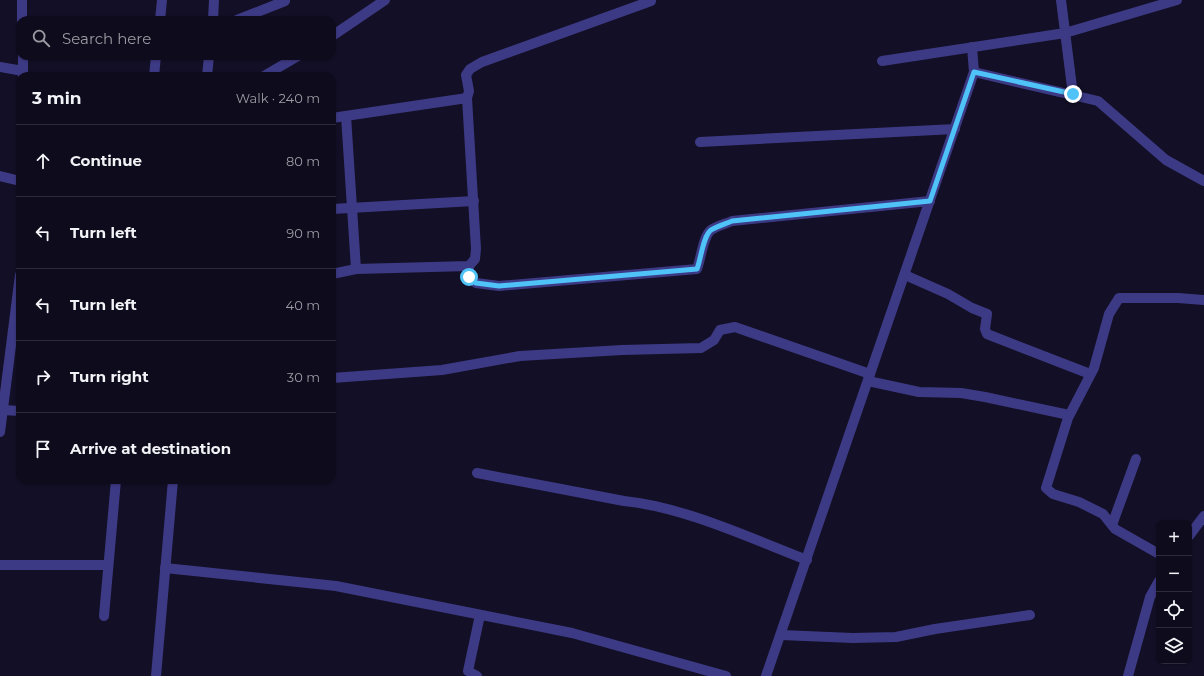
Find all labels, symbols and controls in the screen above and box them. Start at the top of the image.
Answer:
search box [16,16,336,60]
icon: search [30,27,52,49]
text: Search here [62,29,151,48]
route end [1064,85,1082,103]
text: 3 min [32,88,82,108]
text: Walk · 240 m [236,90,320,106]
icon: ahead [32,150,54,172]
text: Continue [70,151,142,170]
text: 80 m [286,153,320,169]
icon: left [32,222,54,244]
text: Turn left [70,223,137,242]
text: 90 m [286,225,320,241]
route start [460,268,478,286]
icon: left [32,294,54,316]
text: Turn left [70,295,137,314]
text: 40 m [286,297,320,313]
icon: right [32,366,54,388]
text: Turn right [70,367,149,386]
text: 30 m [287,369,320,385]
icon: arrive [32,438,54,460]
text: Arrive at destination [70,439,231,458]
map controls [1156,520,1192,664]
button: + [1156,520,1192,556]
button: − [1156,556,1192,592]
button: locate [1156,592,1192,628]
button: layers [1156,628,1192,664]

